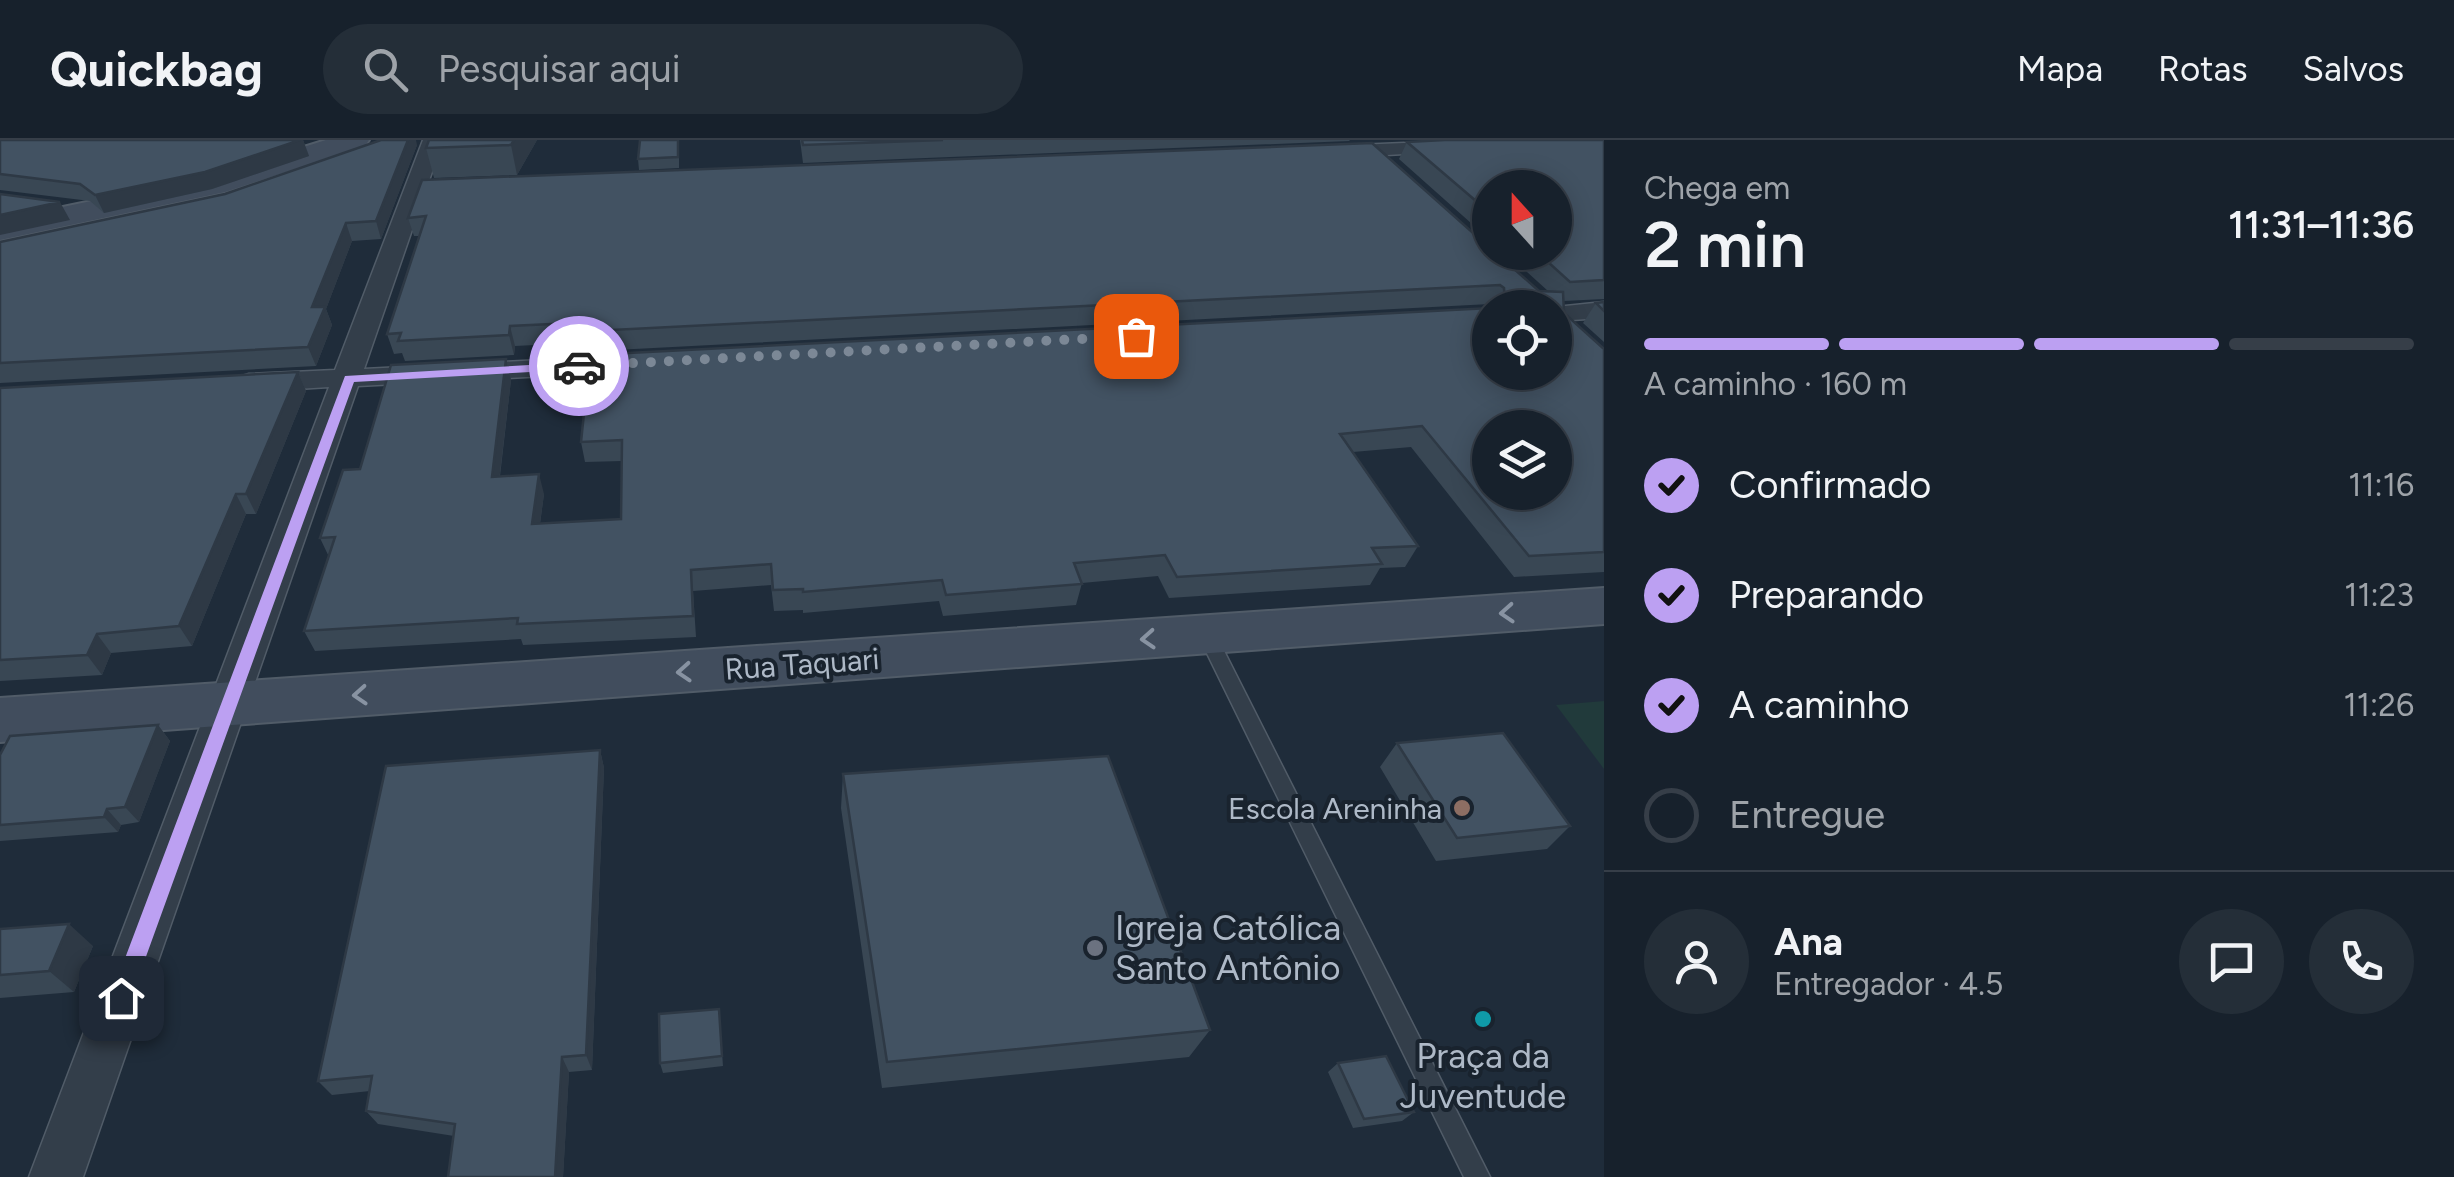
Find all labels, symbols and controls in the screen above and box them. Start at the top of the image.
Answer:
search box [323,24,1023,114]
text: Quickbag [50,40,263,98]
icon: search [358,42,413,97]
text: Pesquisar aqui [438,46,681,92]
text: Mapa [2017,48,2103,90]
text: Rotas [2158,48,2248,90]
text: Salvos [2303,48,2404,90]
text: Chega em [1644,169,1790,207]
north arrow [1472,170,1572,270]
map controls [1472,170,1572,510]
text: 11:31–11:36 [2228,202,2414,248]
text: 2 min [1644,205,1806,283]
button: locate [1472,290,1572,390]
pin [1094,294,1179,379]
icon: bag [1109,309,1164,364]
courier [529,316,629,416]
icon: car [552,339,607,394]
text: A caminho · 160 m [1644,365,1907,403]
button: layers [1472,410,1572,510]
icon: check [1644,458,1699,513]
text: Confirmado [1729,462,1931,508]
text: 11:16 [2348,466,2414,504]
icon: check [1644,568,1699,623]
text: Preparando [1729,572,1924,618]
text: 11:23 [2344,576,2414,614]
one-way arrow [1498,602,1514,623]
one-way arrow [1139,628,1155,649]
street label: Rua Taquari [724,640,880,688]
one-way arrow [675,661,691,682]
icon: check [1644,678,1699,733]
text: A caminho [1729,682,1910,728]
one-way arrow [351,684,367,706]
text: 11:26 [2343,686,2414,724]
place label: Escola Areninha [1228,790,1442,827]
text: Entregue [1729,792,1885,838]
marker: Escola Areninha [1451,797,1473,819]
place label: Igreja Católica Santo Antônio [1115,907,1341,989]
button: person [1644,909,1749,1014]
button: chat [2179,909,2284,1014]
button: phone [2309,909,2414,1014]
text: Ana [1774,919,1843,965]
marker: Igreja Católica Santo Antônio [1084,937,1106,959]
pin [79,956,164,1041]
text: Entregador · 4.5 [1774,965,2003,1003]
icon: home [94,971,149,1026]
marker: Praça da Juventude [1472,1008,1494,1030]
place label: Praça da Juventude [1400,1035,1566,1117]

